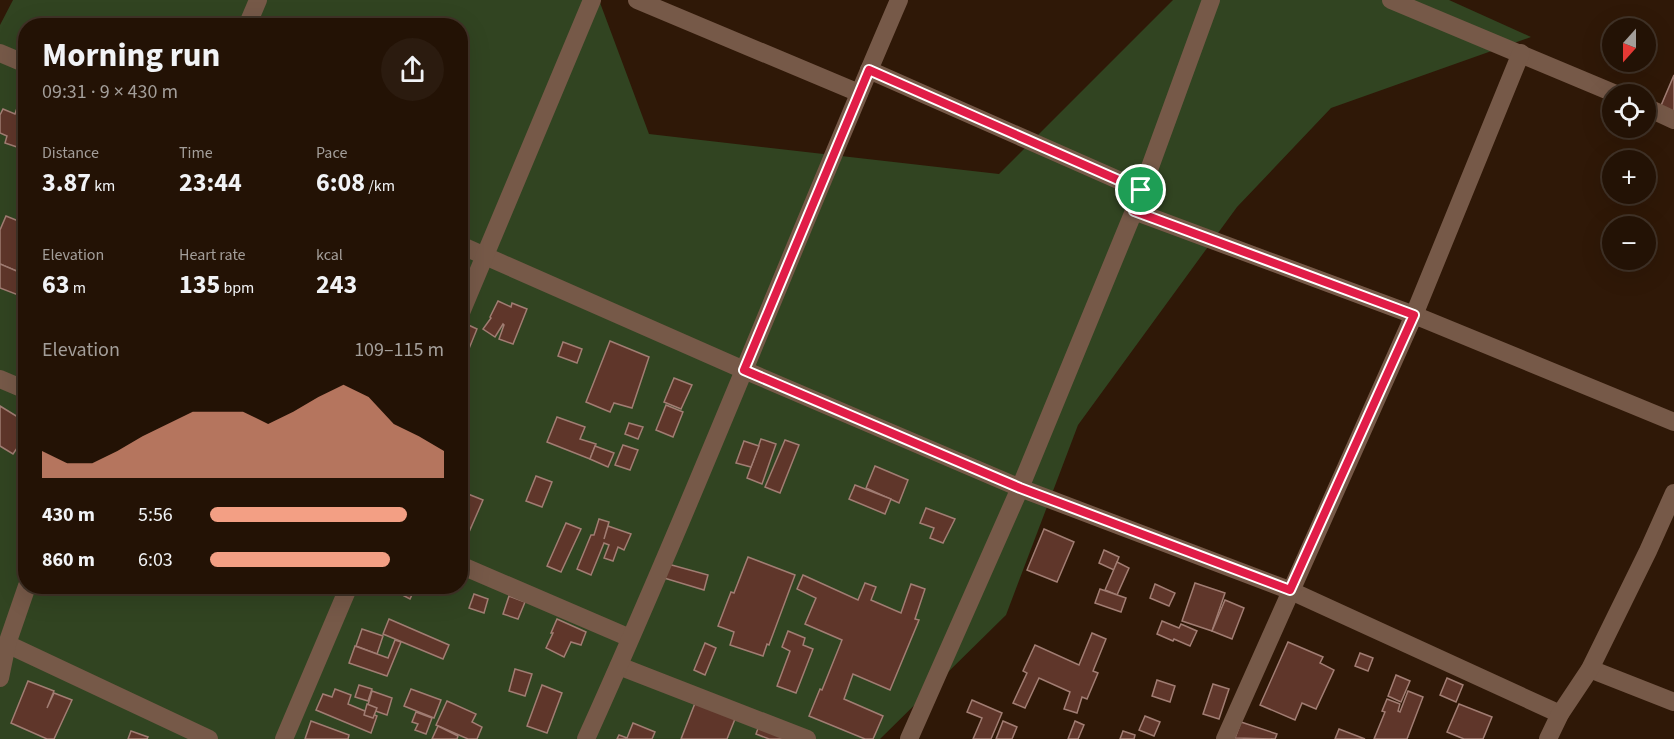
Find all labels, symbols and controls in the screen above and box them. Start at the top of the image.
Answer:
north arrow [1602,18,1656,72]
map controls [1602,18,1656,270]
text: Morning run [42,32,220,79]
button: share [381,38,444,101]
text: 09:31 · 9 × 430 m [42,78,178,106]
button: locate [1602,84,1656,138]
text: Distance [42,142,99,164]
text: Time [179,142,213,164]
text: Pace [316,142,347,164]
button: + [1602,150,1656,204]
text: 3.87 [42,164,91,201]
text: 23:44 [179,164,242,201]
text: 6:08 [316,164,365,201]
pin [1115,164,1166,215]
icon: arrive [1124,173,1157,206]
text: km [91,175,115,197]
text: /km [365,175,395,197]
button: − [1602,216,1656,270]
text: Elevation [42,244,104,266]
text: Heart rate [179,244,246,266]
text: kcal [316,244,343,266]
text: 63 [42,266,69,303]
text: 135 [179,266,220,303]
text: 243 [316,266,357,303]
text: m [69,277,86,299]
text: bpm [220,277,254,299]
text: Elevation [42,336,120,364]
text: 109–115 m [354,336,444,364]
text: 430 m [42,501,95,529]
text: 5:56 [138,501,173,529]
text: 860 m [42,546,95,574]
text: 6:03 [138,546,173,574]

